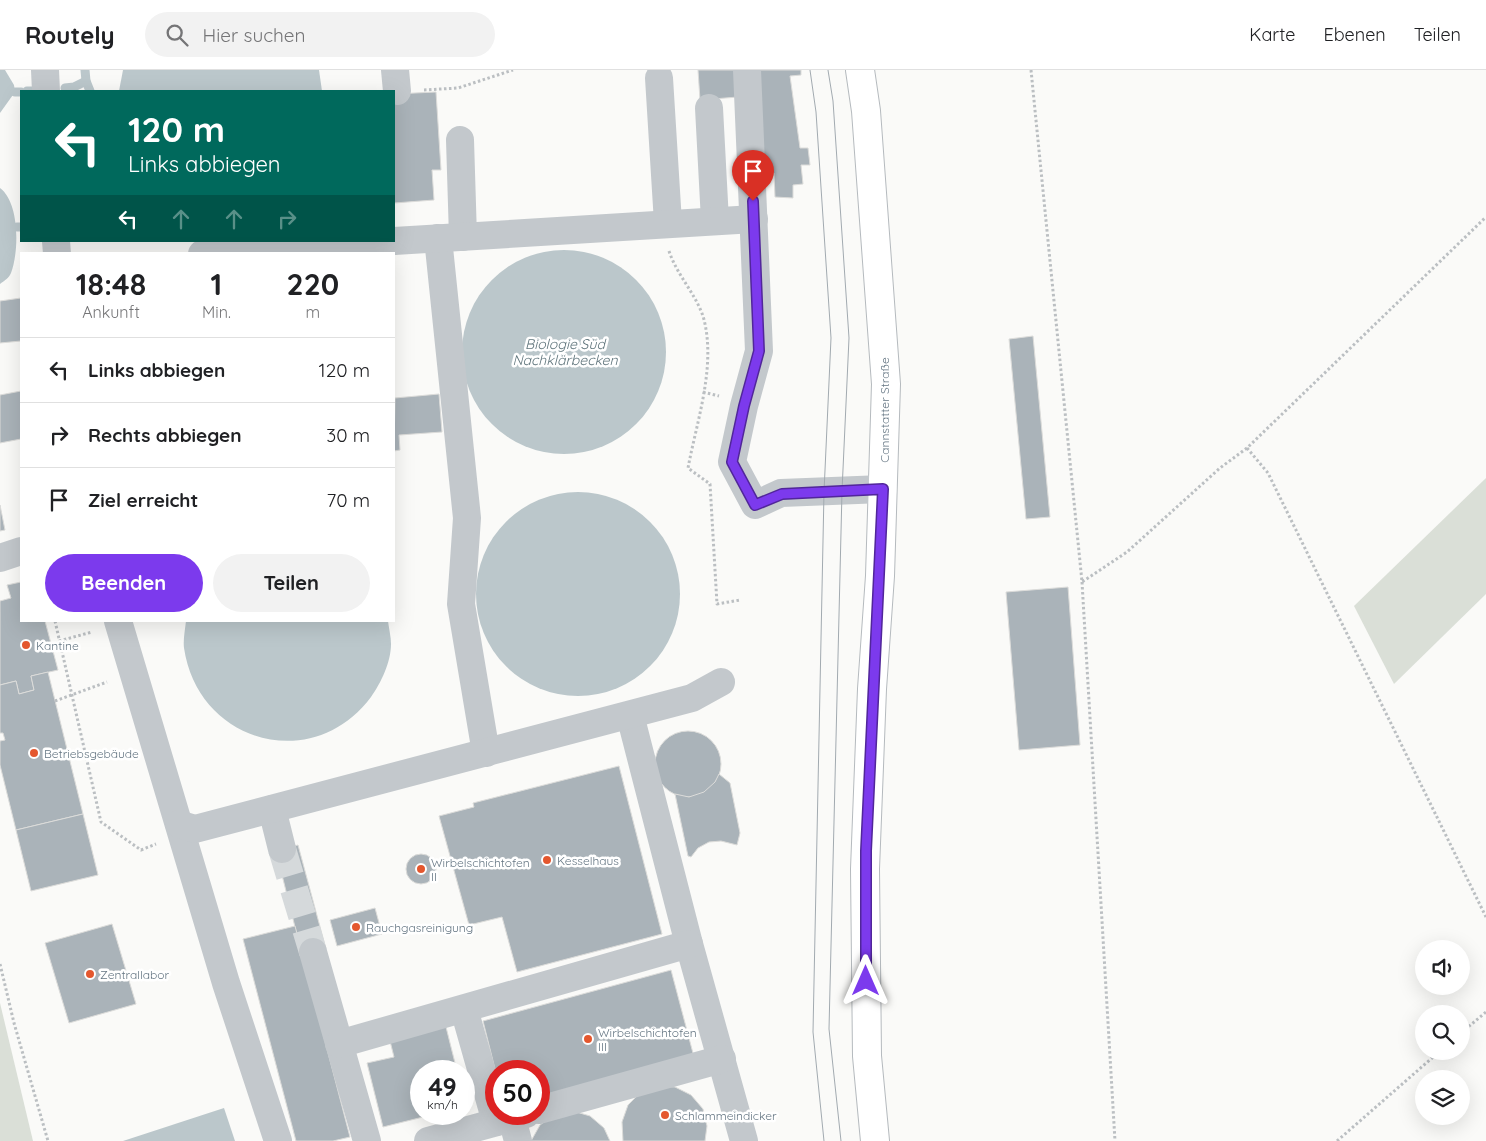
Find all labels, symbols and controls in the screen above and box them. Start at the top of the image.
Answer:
search box [145,12,495,57]
text: Routely [25,20,115,50]
icon: search [163,21,191,49]
text: Hier suchen [203,23,306,47]
text: Karte [1249,23,1295,46]
text: Ebenen [1323,23,1386,46]
text: Teilen [1414,23,1461,46]
text: 120 m [128,107,225,151]
icon: left [45,110,110,175]
text: Links abbiegen [128,150,281,178]
pin [732,150,774,201]
icon: arrive [739,157,767,185]
icon: left [114,205,142,233]
icon: ahead [167,205,195,233]
icon: ahead [220,205,248,233]
icon: right [273,205,301,233]
text: 18:48 [76,265,146,303]
text: 1 [211,265,222,303]
text: 220 [287,265,339,303]
text: Ankunft [82,302,140,322]
text: Min. [202,302,231,322]
text: m [306,302,320,322]
water label: Biologie Süd Nachklärbecken [512,335,619,369]
icon: left [45,356,73,384]
street label: Cannstatter Straße [877,357,892,463]
text: Links abbiegen [88,358,225,382]
text: 120 m [319,358,370,382]
icon: right [45,421,73,449]
text: Rechts abbiegen [88,423,241,447]
text: 30 m [326,423,370,447]
icon: arrive [45,486,73,514]
text: Ziel erreicht [88,488,198,512]
text: 70 m [326,488,370,512]
button: Beenden [45,554,203,612]
button: Teilen [213,554,370,612]
place label: Kantine [36,638,79,653]
marker: Kantine [20,639,32,651]
place label: Betriebsgebäude [44,746,139,761]
marker: Betriebsgebäude [28,747,40,759]
place label: Kesselhaus [557,853,619,868]
marker: Kesselhaus [541,854,553,866]
place label: Wirbelschichtofen II [431,855,530,884]
marker: Wirbelschichtofen II [415,863,427,875]
place label: Rauchgasreinigung [366,920,473,935]
marker: Rauchgasreinigung [350,921,362,933]
map controls [1415,940,1470,1125]
button: sound [1415,940,1470,995]
position arrow [839,954,891,1006]
place label: Zentrallabor [100,967,170,982]
marker: Zentrallabor [84,968,96,980]
button: search [1415,1005,1470,1060]
place label: Wirbelschichtofen III [598,1025,697,1054]
marker: Wirbelschichtofen III [582,1033,594,1045]
speed limit sign: 50 [485,1060,550,1125]
button: layers [1415,1070,1470,1125]
text: 49 [428,1071,457,1102]
text: km/h [427,1097,458,1112]
place label: Schlammeindicker [675,1108,777,1123]
marker: Schlammeindicker [659,1109,671,1121]

